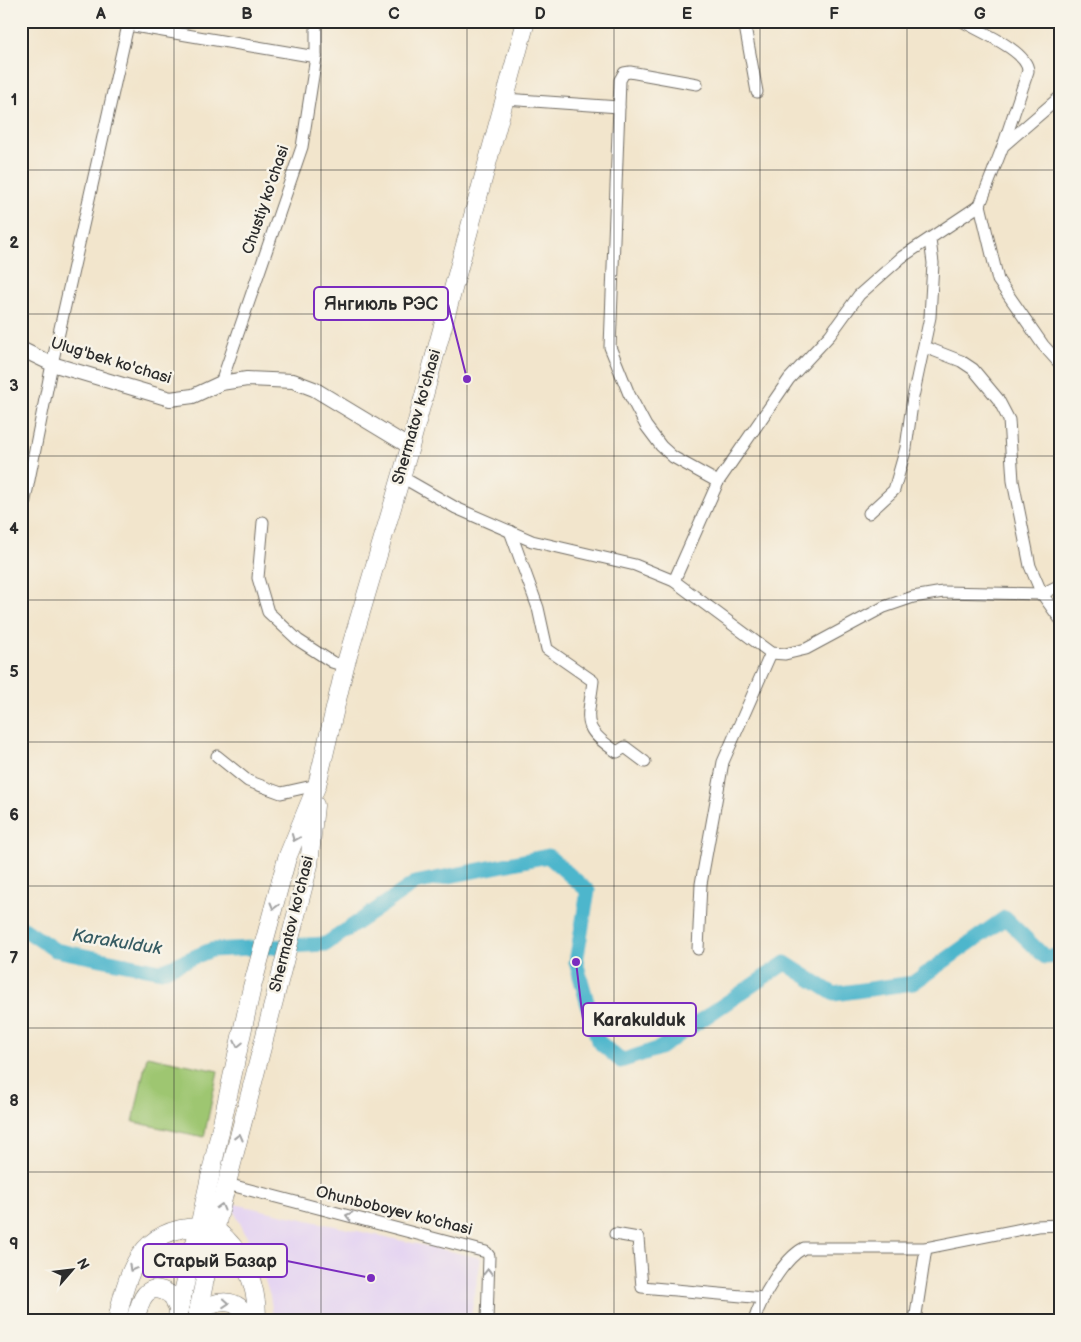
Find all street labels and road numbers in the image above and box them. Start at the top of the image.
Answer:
street label: Chustiy ko'chasi [238,143,294,257]
street label: Ulug'bek ko'chasi [48,334,174,388]
street label: Shermatov ko'chasi [389,347,445,487]
street label: Shermatov ko'chasi [266,854,318,994]
street label: Ohunboboyev ko'chasi [314,1182,474,1240]

